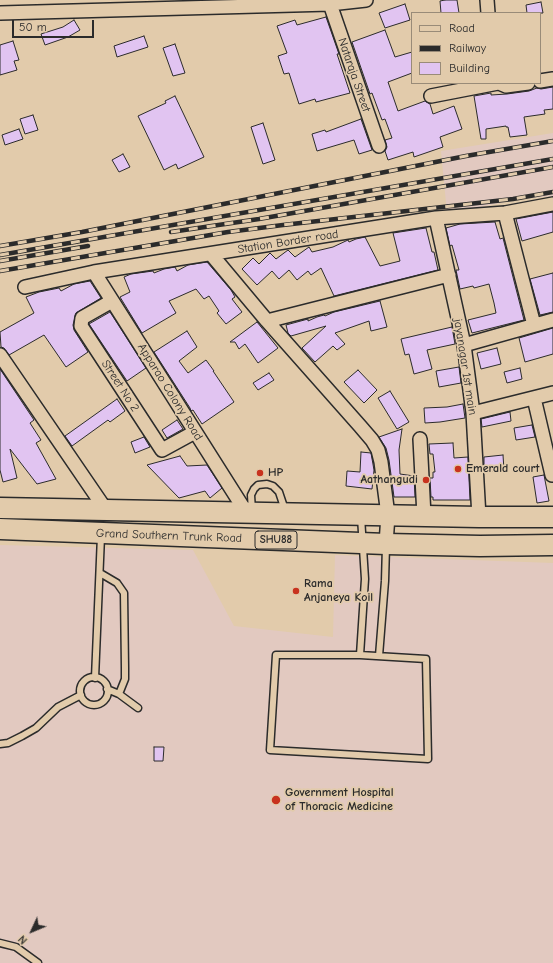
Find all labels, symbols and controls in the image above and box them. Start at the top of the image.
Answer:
scale bar [14,12,96,38]
legend [411,12,541,84]
text: 50 m [19,20,47,34]
text: Road [449,21,475,35]
street label: Nataraja Street [335,36,373,114]
text: Railway [449,41,486,55]
text: Building [449,61,490,75]
street label: Station Border road [237,227,339,257]
street label: jayanagar 1st main [450,318,480,416]
street label: Apparao Colony Road [134,341,206,443]
street label: Street No 2 [98,358,142,414]
place label: Emerald court [466,462,539,476]
marker: Emerald court [453,464,463,474]
place label: HP [268,466,283,480]
marker: HP [255,468,265,478]
place label: Aathangudi [360,473,418,487]
marker: Aathangudi [421,475,431,485]
street label: Grand Southern Trunk Road [96,526,242,546]
road number: SHU88 [255,531,297,549]
place label: Rama Anjaneya Koil [304,577,373,605]
marker: Rama Anjaneya Koil [291,586,301,596]
place label: Government Hospital of Thoracic Medicine [285,786,394,814]
marker: Government Hospital of Thoracic Medicine [270,794,282,806]
north arrow [12,911,52,951]
text: N [16,933,30,947]

